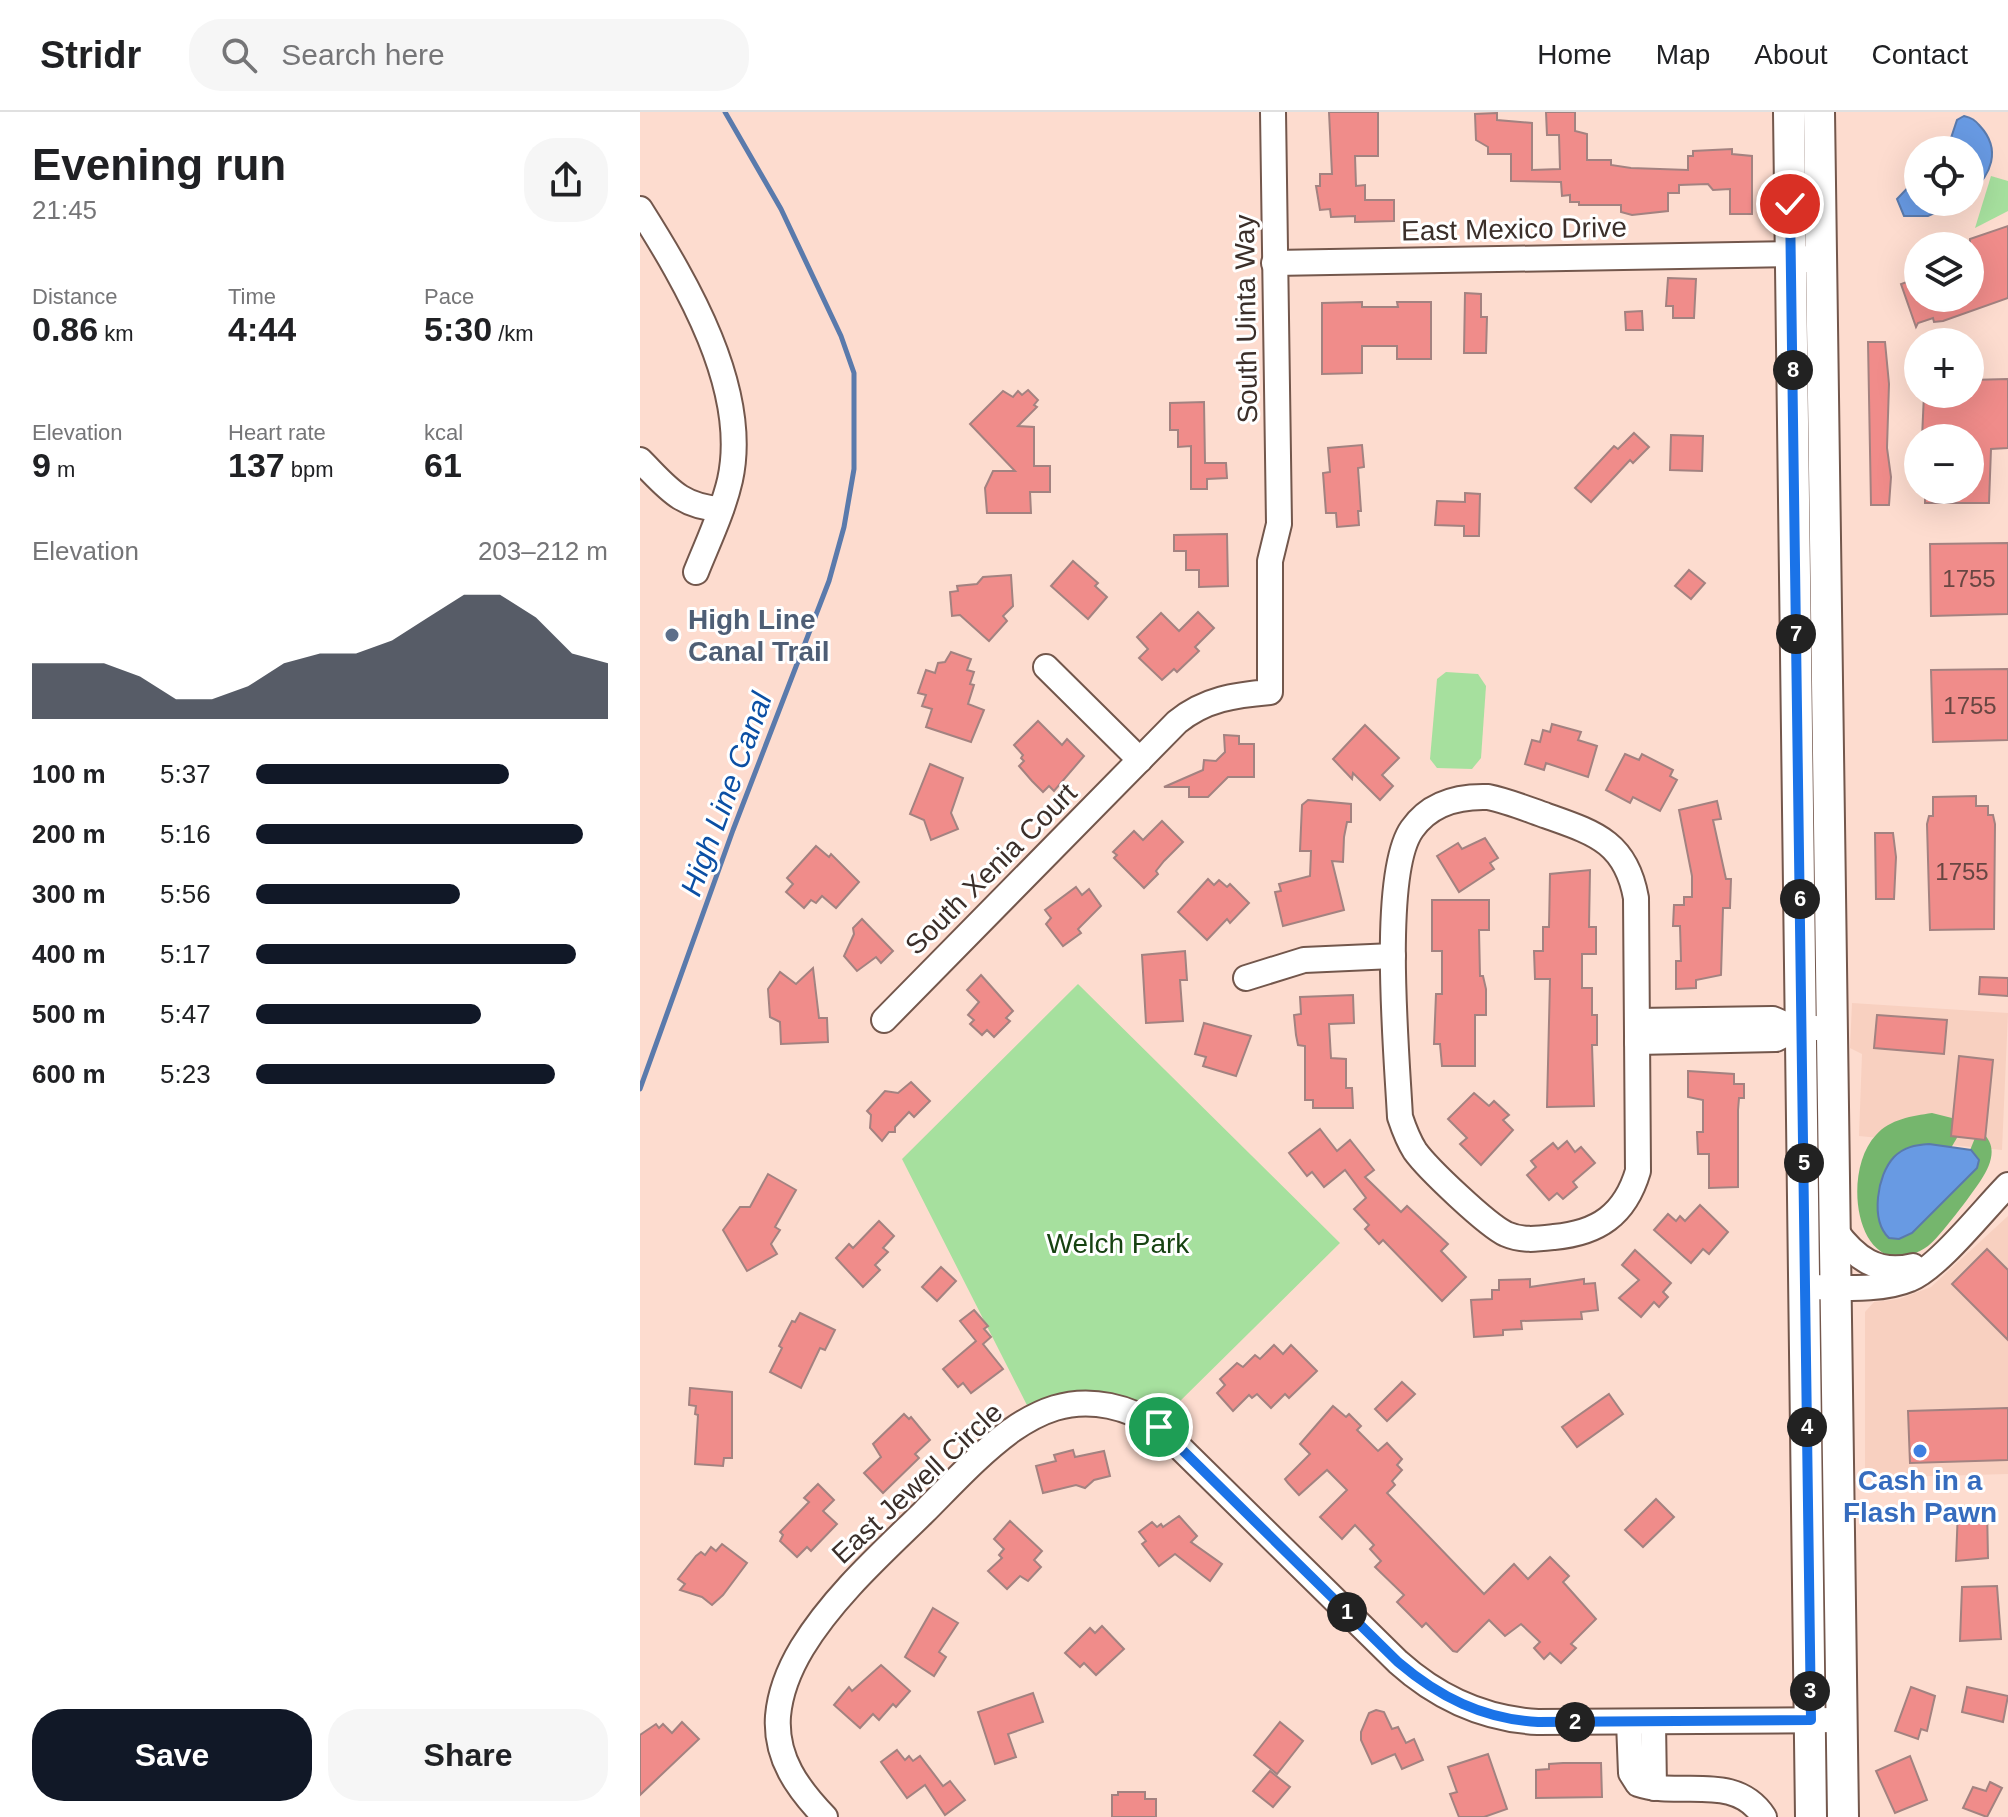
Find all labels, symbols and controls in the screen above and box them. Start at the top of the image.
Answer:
search box [189,19,749,91]
icon: search [217,33,261,77]
text: Stridr [40,34,141,76]
text: Search here [281,38,445,71]
text: Home [1537,39,1612,70]
text: Map [1656,39,1710,70]
text: About [1754,39,1828,70]
text: Contact [1872,39,1968,70]
map controls [1904,136,1984,504]
button: locate [1904,136,1984,216]
button: share [524,138,608,222]
text: Evening run [32,140,286,189]
pin [1756,170,1824,238]
icon: check [1768,182,1812,226]
text: 21:45 [32,195,97,225]
street label: East Mexico Drive [1401,212,1627,246]
street label: South Uinta Way [1229,214,1263,424]
button: layers [1904,232,1984,312]
text: Distance [32,284,118,309]
text: Time [228,284,276,309]
text: Pace [424,284,474,309]
text: 0.86 [32,310,98,348]
text: 4:44 [228,310,296,348]
text: 5:30 [424,310,492,348]
text: km [98,321,134,346]
text: /km [492,321,534,346]
button: + [1904,328,1984,408]
pin: 8 [1773,350,1813,390]
text: 8 [1787,357,1799,382]
text: Elevation [32,420,123,445]
text: Heart rate [228,420,326,445]
text: kcal [424,420,463,445]
button: − [1904,424,1984,504]
text: 9 [32,446,51,484]
text: 137 [228,446,285,484]
text: 61 [424,446,462,484]
text: m [51,457,75,482]
text: bpm [285,457,334,482]
text: Elevation [32,536,139,566]
text: 203–212 m [478,536,608,566]
house number: 1755 [1942,565,1996,592]
place label: High Line Canal Trail [688,604,830,667]
pin: 7 [1776,614,1816,654]
text: 7 [1790,621,1802,646]
marker: High Line Canal Trail [663,626,681,644]
water label: High Line Canal [674,687,778,900]
house number: 1755 [1943,692,1997,719]
text: 100 m [32,759,106,789]
text: 5:37 [160,759,211,789]
street label: South Xenia Court [899,777,1083,961]
text: 200 m [32,819,106,849]
text: 5:16 [160,819,211,849]
house number: 1755 [1935,858,1989,885]
text: 300 m [32,879,106,909]
text: 5:56 [160,879,211,909]
pin: 6 [1780,879,1820,919]
text: 6 [1794,886,1806,911]
text: 400 m [32,939,106,969]
text: 5:17 [160,939,211,969]
text: 500 m [32,999,106,1029]
text: 5:47 [160,999,211,1029]
text: 600 m [32,1059,106,1089]
text: 5:23 [160,1059,211,1089]
pin: 5 [1784,1143,1824,1183]
text: 5 [1798,1150,1810,1175]
park label: Welch Park [1047,1228,1190,1259]
pin [1125,1393,1193,1461]
street label: East Jewell Circle [826,1396,1008,1570]
icon: arrive [1137,1405,1181,1449]
pin: 4 [1787,1407,1827,1447]
text: 4 [1801,1414,1813,1439]
marker: Cash in a Flash Pawn [1911,1442,1929,1460]
place label: Cash in a Flash Pawn [1843,1465,1997,1528]
pin: 1 [1327,1592,1367,1632]
text: 1 [1341,1599,1353,1624]
pin: 3 [1790,1671,1830,1711]
text: 3 [1804,1678,1816,1703]
pin: 2 [1555,1702,1595,1742]
button: Save [32,1709,312,1801]
button: Share [328,1709,608,1801]
text: 2 [1569,1709,1581,1734]

